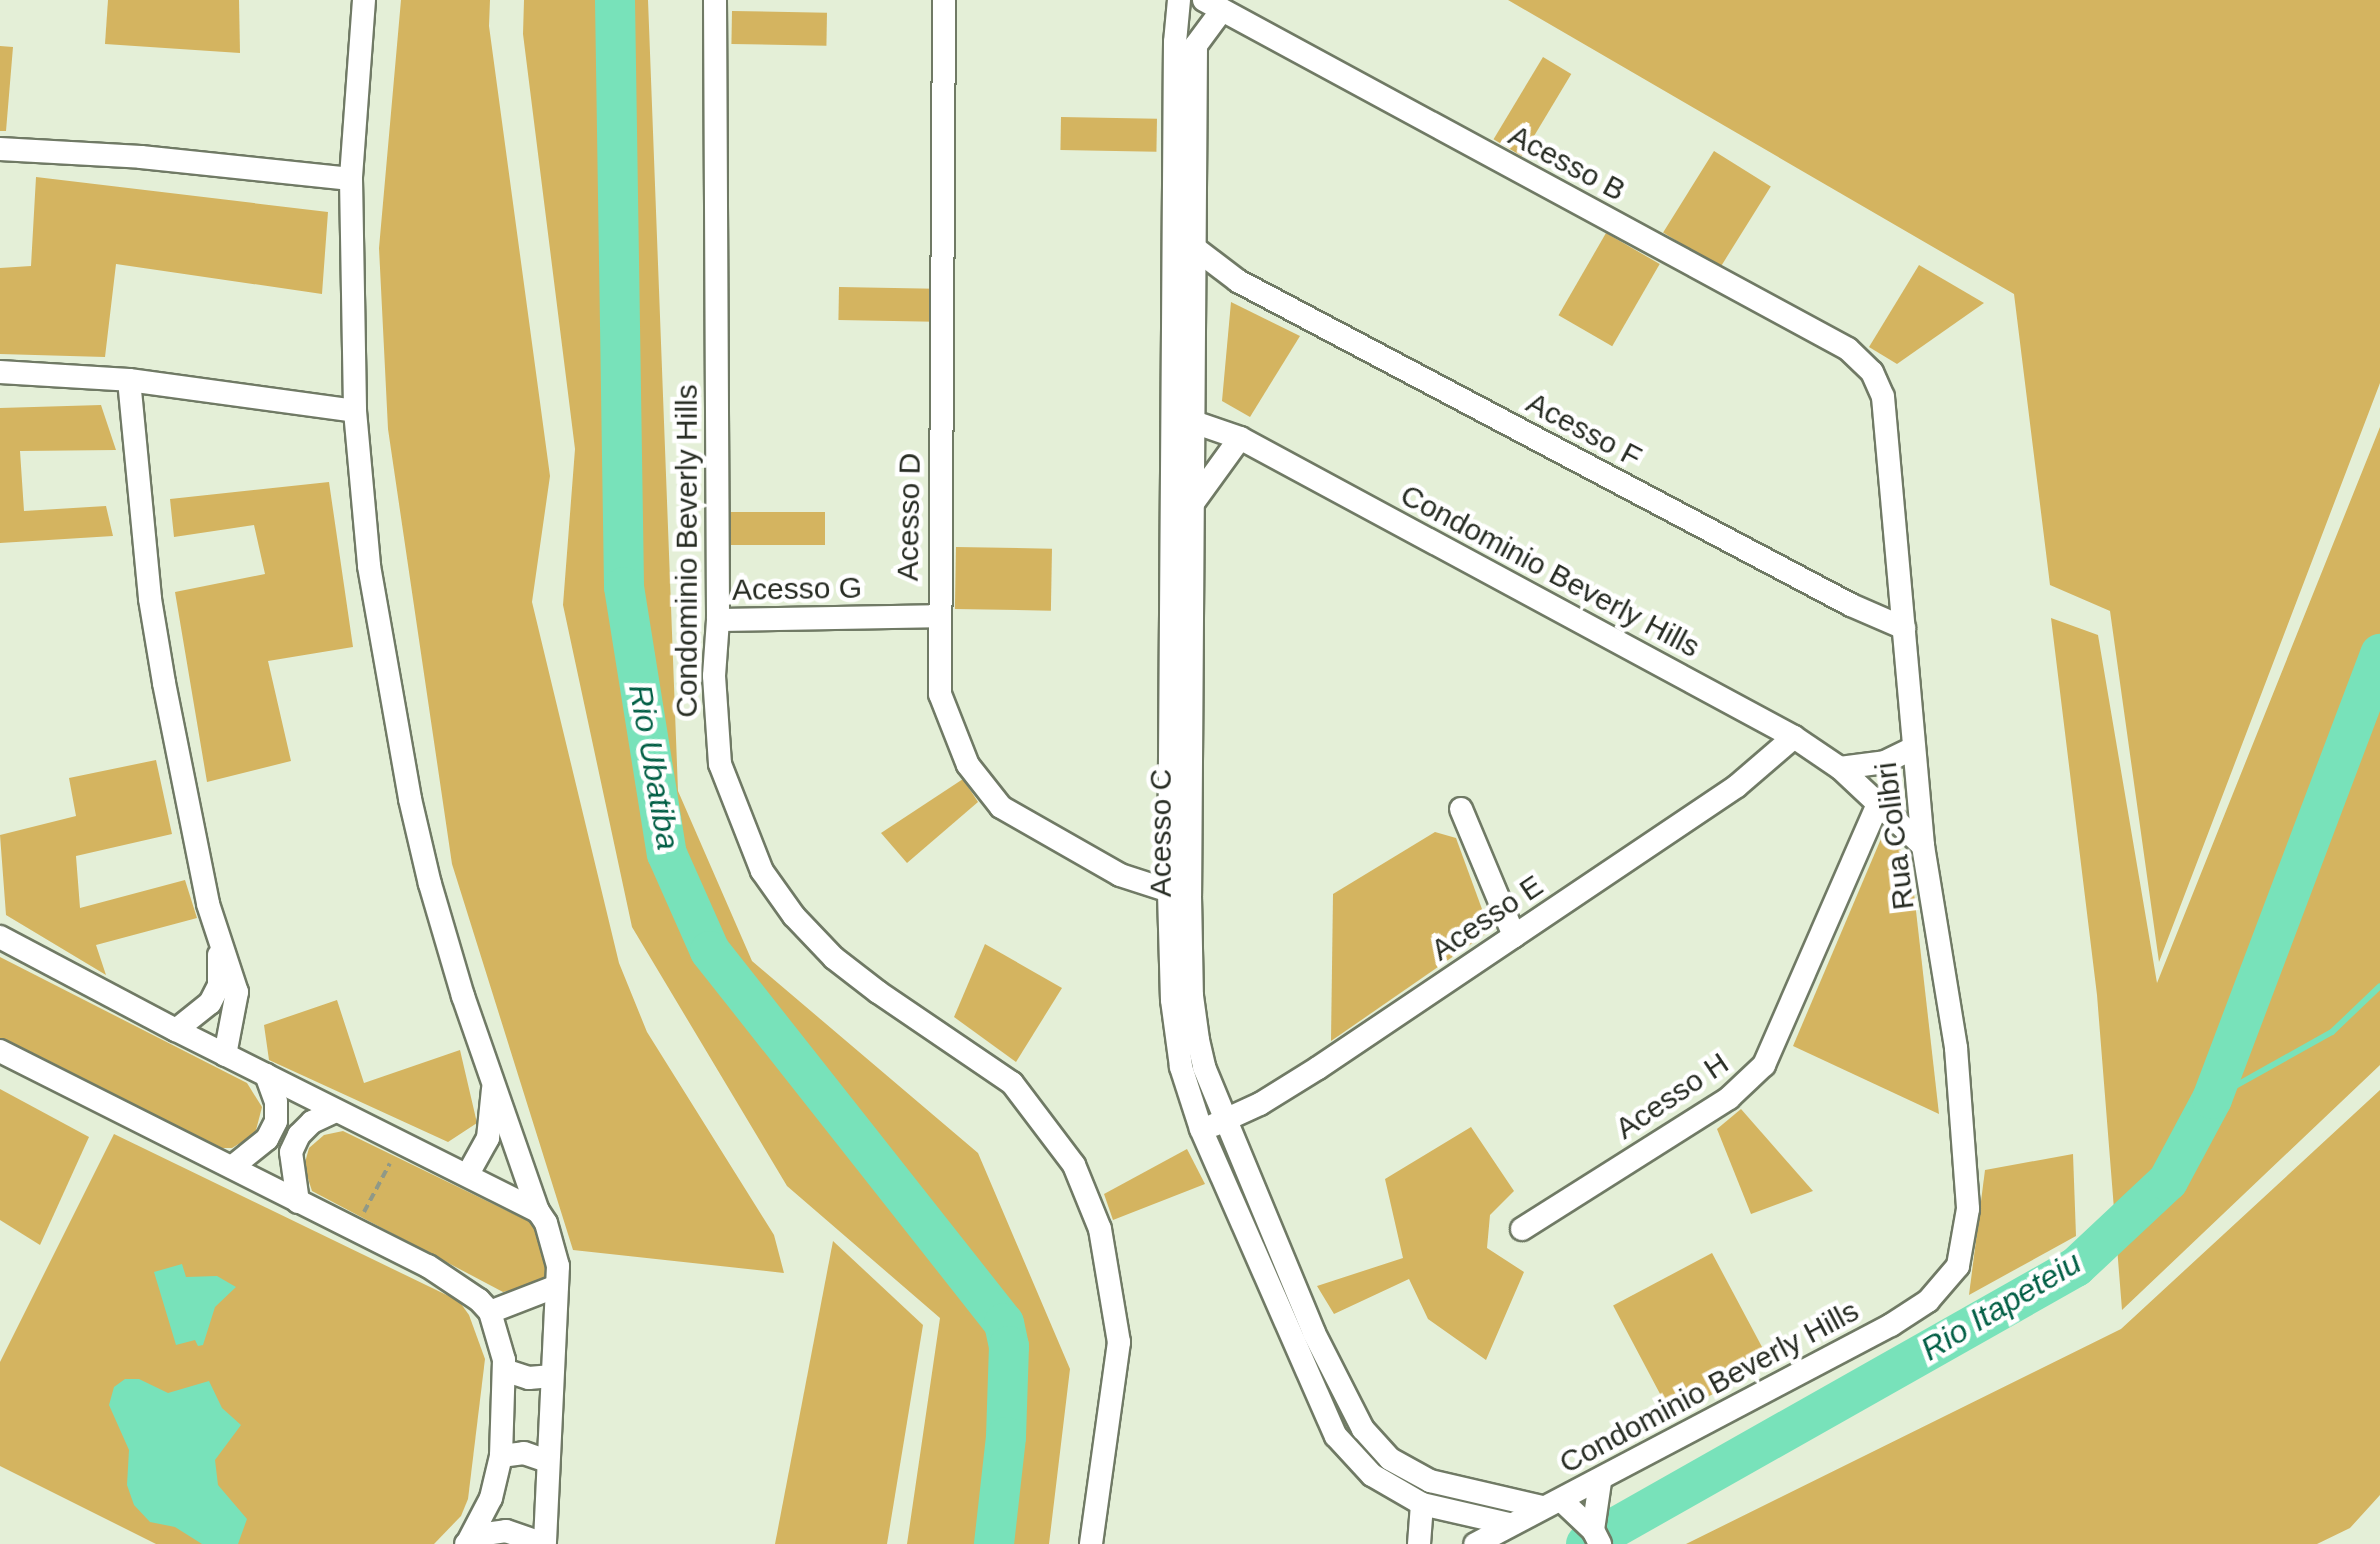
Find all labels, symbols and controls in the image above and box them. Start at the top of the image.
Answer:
street label: Acesso B [1503,117,1631,209]
street label: Condominio Beverly Hills [669,384,705,718]
street label: Acesso F [1520,385,1648,475]
street label: Acesso D [890,453,928,581]
street label: Condominio Beverly Hills [1394,477,1706,665]
street label: Acesso G [732,570,862,608]
water label: Rio Ubatiba [621,681,687,853]
street label: Rua Colibri [1868,760,1922,912]
street label: Acesso C [1143,769,1179,897]
street label: Acesso E [1424,868,1550,968]
street label: Acesso H [1609,1045,1735,1147]
water label: Rio Itapeteiu [1914,1243,2088,1369]
street label: Condominio Beverly Hills [1553,1293,1865,1481]

